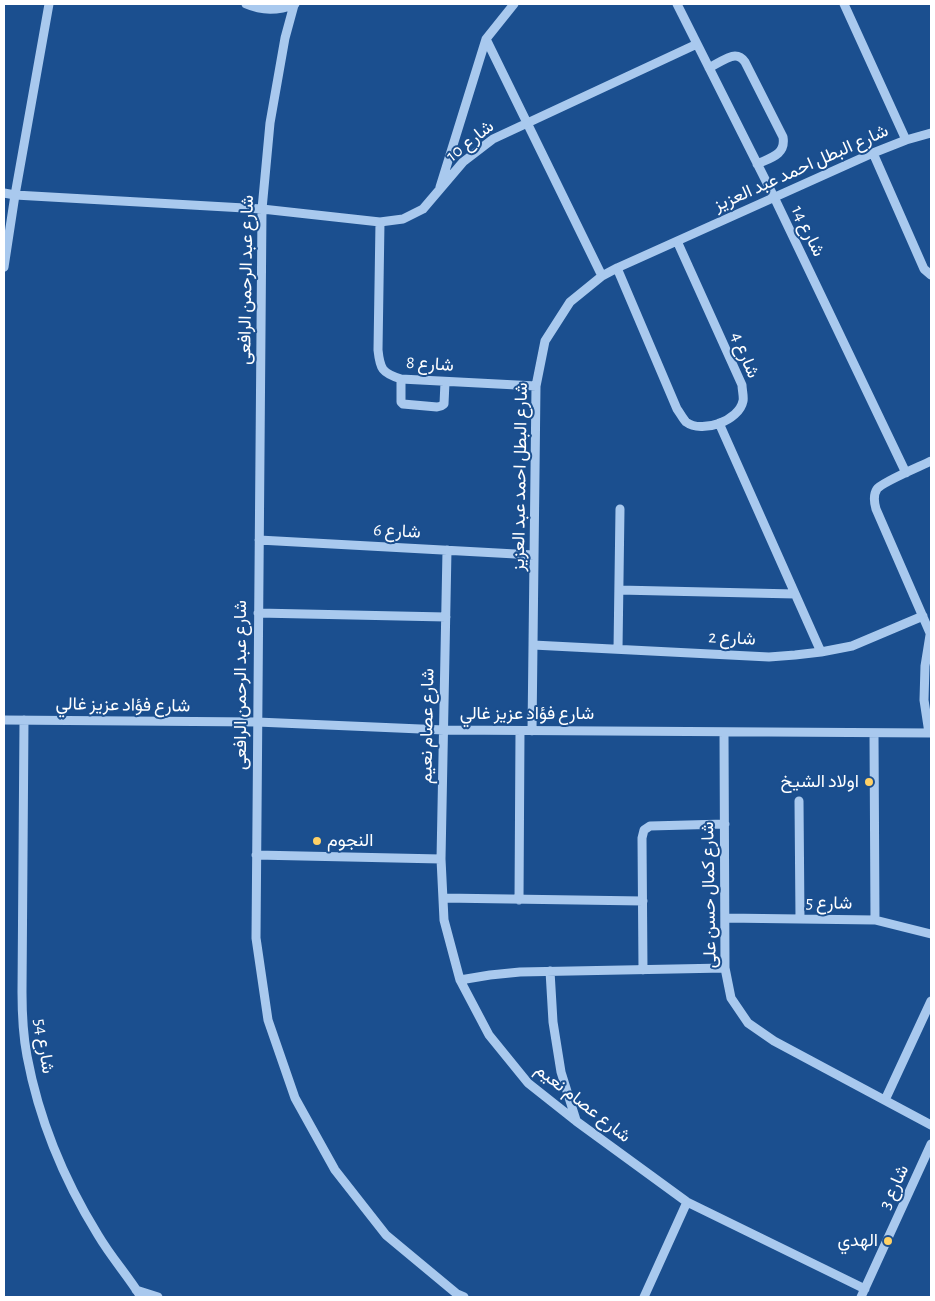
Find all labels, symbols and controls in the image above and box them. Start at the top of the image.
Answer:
street label: شارع 10 [442,116,498,166]
street label: شارع البطل احمد عبد العزيز [710,120,892,216]
street label: شارع عبد الرحمن الرافعى [234,195,258,365]
street label: شارع 14 [786,202,830,260]
street label: شارع 4 [726,329,764,381]
street label: شارع 8 [405,352,455,376]
street label: شارع البطل احمد عبد العزيز [508,382,532,572]
street label: شارع 6 [373,519,421,543]
street label: شارع عبد الرحمن الرافعى [230,600,252,770]
street label: شارع 2 [708,626,756,650]
street label: شارع عصام نعيم [415,668,439,784]
street label: شارع فؤاد عزيز غالي [56,693,190,717]
street label: شارع فؤاد عزيز غالي [460,703,594,725]
place label: اولاد الشيخ [781,771,859,793]
marker: اولاد الشيخ [863,776,875,788]
street label: شارع كمال حسن على [697,821,721,969]
place label: النجوم [327,830,373,852]
marker: النجوم [311,835,323,847]
street label: شارع 5 [805,892,853,914]
street label: شارع 54 [29,1017,59,1075]
street label: شارع عصام نعيم [531,1059,635,1147]
street label: شارع 3 [874,1161,914,1213]
place label: الهدي [837,1230,878,1252]
marker: الهدي [882,1235,894,1247]

